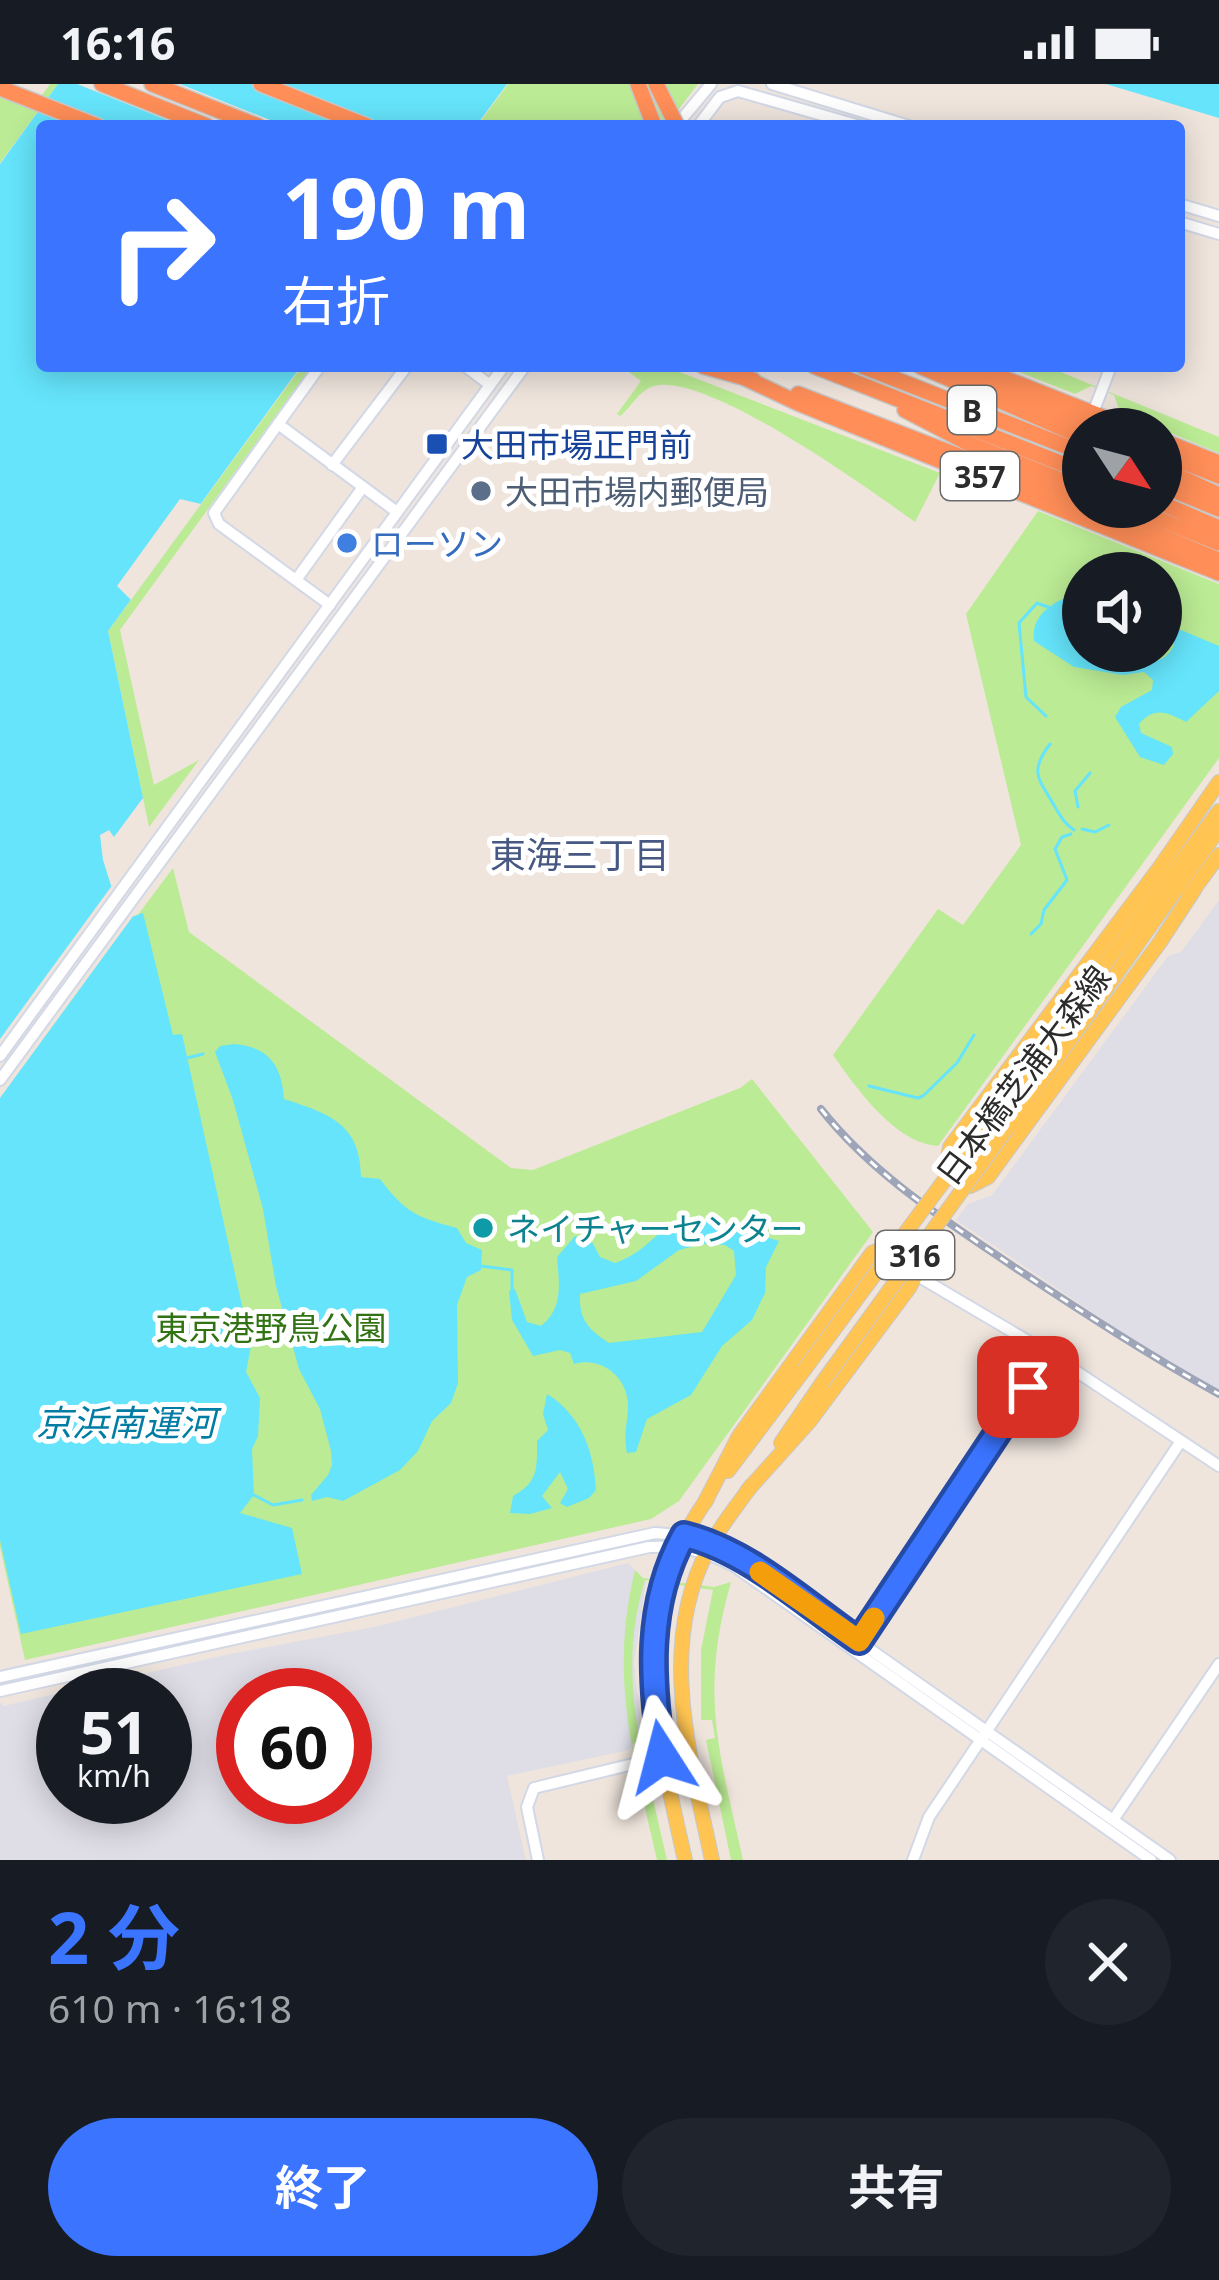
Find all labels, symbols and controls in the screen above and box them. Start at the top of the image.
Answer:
text: 16:16 [60,12,176,73]
text: 190 m [282,149,530,264]
icon: right [84,168,240,324]
text: 右折 [282,263,390,337]
road number: B [948,386,996,434]
north arrow [1062,408,1182,528]
map controls [1062,408,1182,672]
place label: 大田市場正門前 [461,422,692,467]
marker: 大田市場正門前 [424,431,450,457]
road number: 357 [941,452,1019,500]
place label: 大田市場内郵便局 [505,469,769,514]
marker: 大田市場内郵便局 [468,478,494,504]
place label: ローソン [371,521,503,566]
marker: ローソン [334,530,360,556]
button: sound [1062,552,1182,672]
district label: 東海三丁目 [490,830,670,879]
street label: 日本橋芝浦大森線 [926,956,1120,1194]
place label: ネイチャーセンター [507,1206,804,1251]
marker: ネイチャーセンター [470,1215,496,1241]
road number: 316 [876,1231,954,1279]
park label: 東京港野鳥公園 [156,1305,387,1350]
pin [977,1336,1079,1438]
icon: arrive [995,1354,1061,1420]
water label: 京浜南運河 [36,1398,222,1447]
speed limit sign: 60 [216,1668,372,1824]
text: 51 [80,1690,148,1772]
position arrow [599,1694,725,1820]
text: km/h [77,1755,151,1796]
text: 2 分 [48,1887,180,1985]
button: close [1045,1899,1171,2025]
text: 610 m · 16:18 [48,1981,292,2034]
button: 終了 [48,2118,598,2256]
button: 共有 [622,2118,1171,2256]

